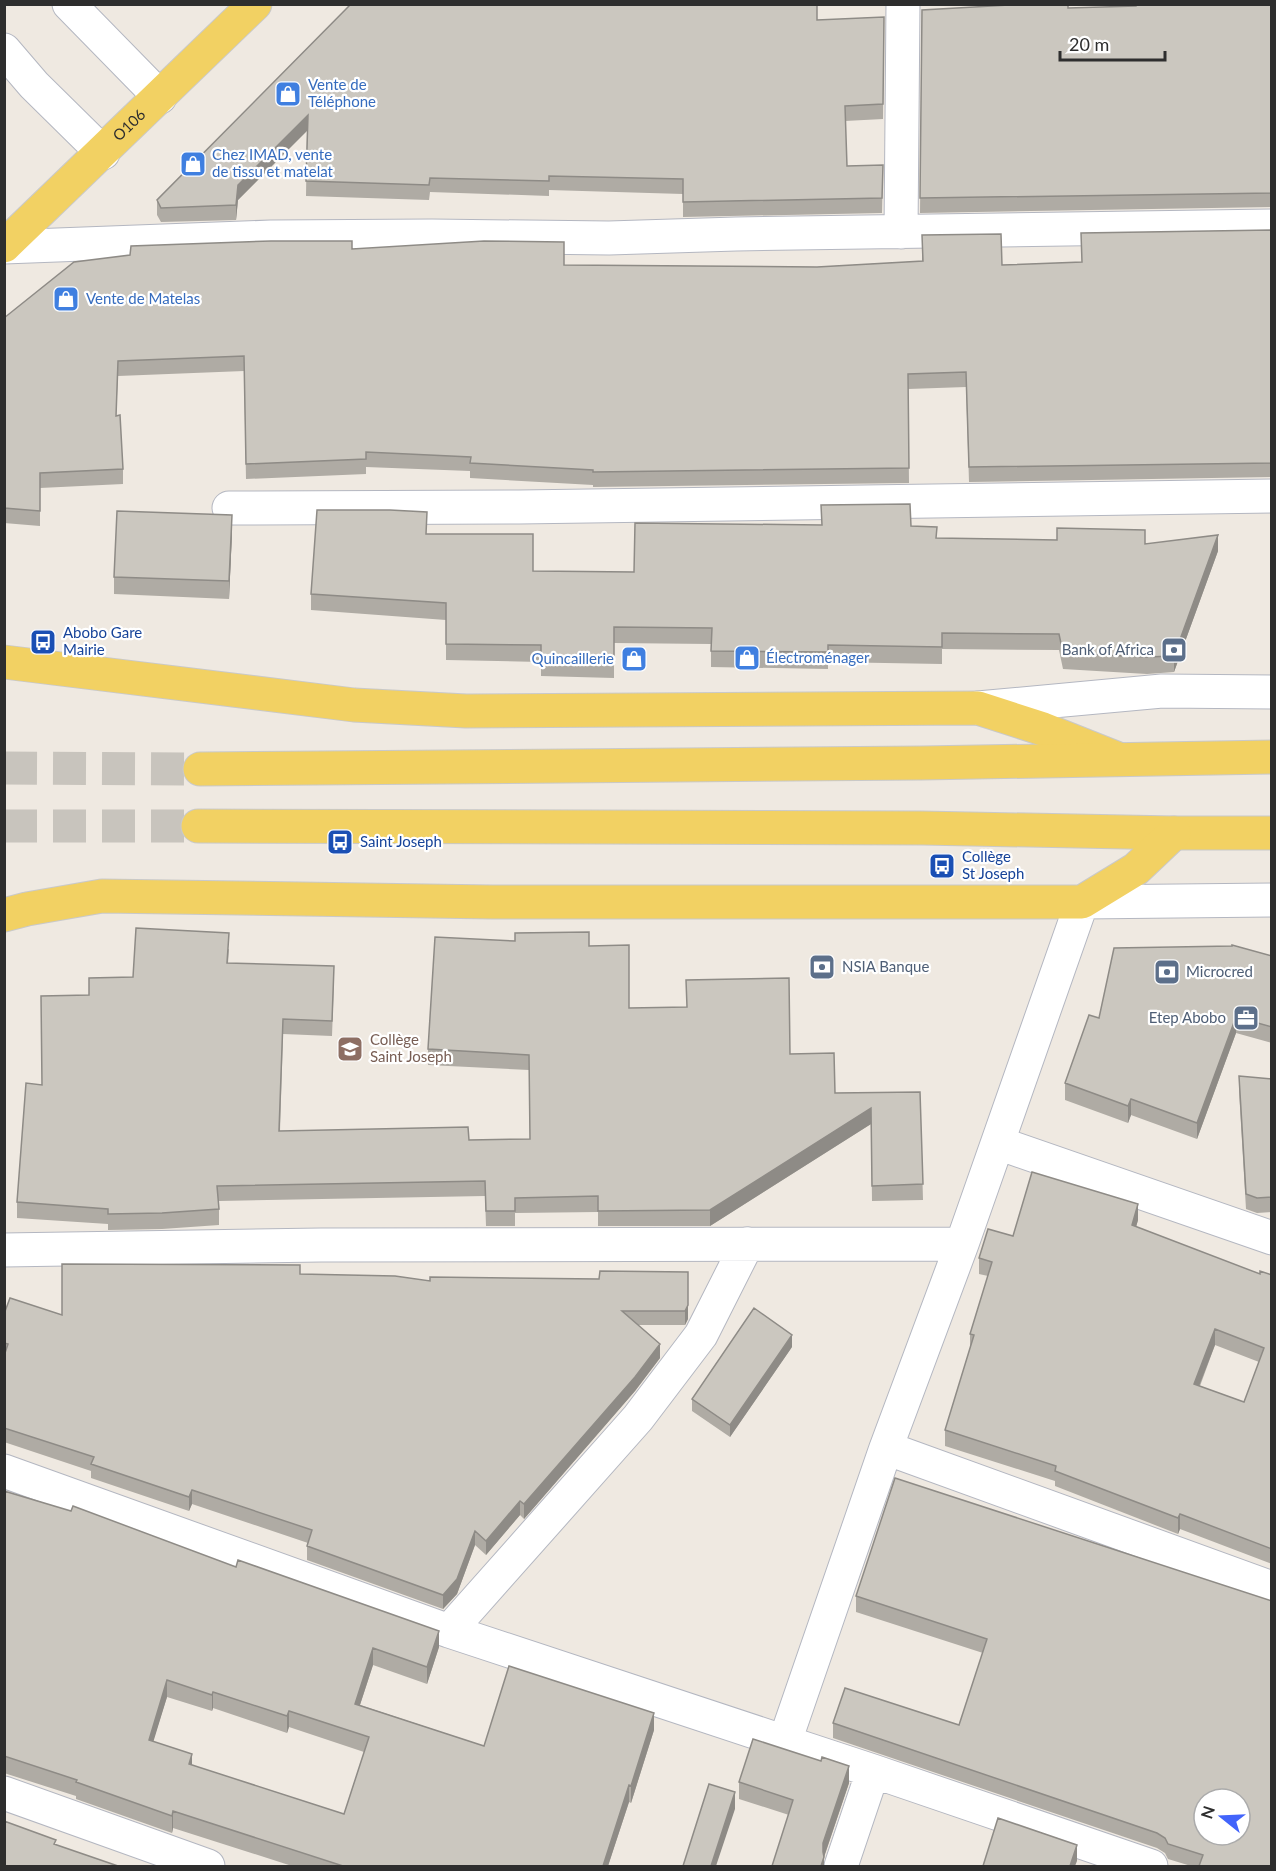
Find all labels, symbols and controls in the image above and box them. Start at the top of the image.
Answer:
scale bar [1060,24,1165,62]
text: 20 m [1069,33,1109,55]
place label: Vente de Téléphone [308,75,376,110]
shop icon: Vente de Téléphone [273,79,303,109]
street label: O106 [109,105,149,144]
place label: Chez IMAD, vente de tissu et matelat [212,145,334,180]
shop icon: Chez IMAD, vente de tissu et matelat [178,149,208,179]
shop icon: Vente de Matelas [51,284,81,314]
place label: Vente de Matelas [86,289,200,307]
place label: Abobo Gare Mairie [63,623,142,658]
bus stop icon: Abobo Gare Mairie [28,627,58,657]
bank icon: Bank of Africa [1159,635,1189,665]
place label: Bank of Africa [1062,640,1154,658]
shop icon: Électroménager [732,643,762,673]
shop icon: Quincaillerie [619,644,649,674]
place label: Électroménager [766,648,870,666]
place label: Quincaillerie [532,649,614,667]
bus stop icon: Saint Joseph [325,827,355,857]
place label: Saint Joseph [360,832,442,850]
place label: Collège St Joseph [962,847,1024,882]
bus stop icon: Collège St Joseph [927,851,957,881]
bank icon: NSIA Banque [807,952,837,982]
place label: NSIA Banque [842,957,929,975]
bank icon: Microcred [1152,957,1182,987]
place label: Microcred [1186,962,1253,980]
office icon: Etep Abobo [1231,1003,1261,1033]
place label: Etep Abobo [1149,1008,1226,1026]
place label: Collège Saint Joseph [370,1030,452,1065]
school or university icon: Collège Saint Joseph [335,1034,365,1064]
north arrow [1192,1787,1252,1847]
text: N [1196,1803,1218,1821]

